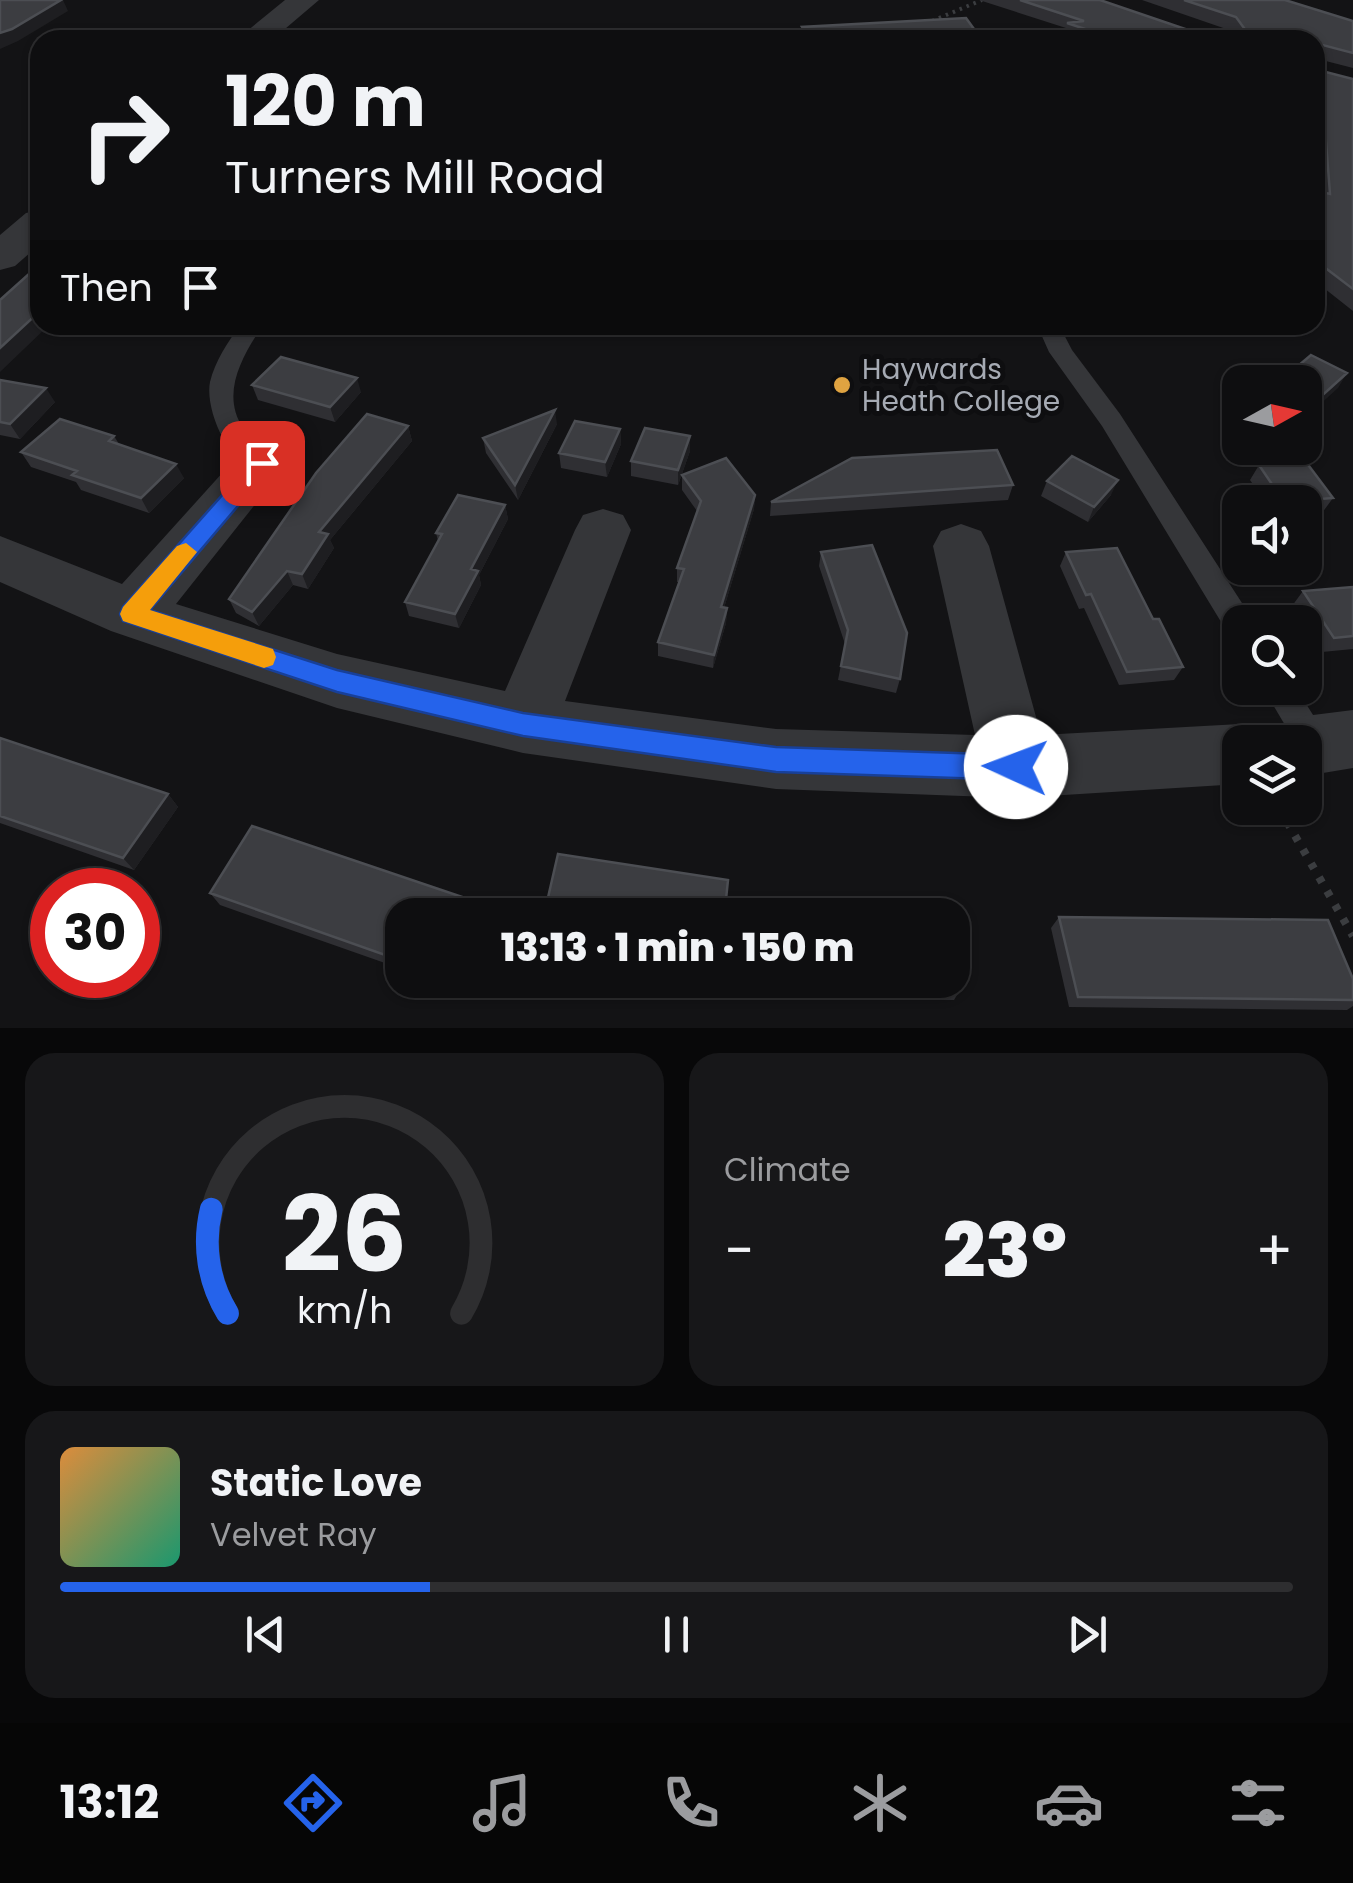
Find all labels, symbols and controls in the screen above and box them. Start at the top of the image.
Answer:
text: 120 m [225,52,426,151]
icon: right [60,70,190,200]
text: Turners Mill Road [225,146,605,209]
icon: arrive [173,260,228,315]
text: Then [60,261,153,314]
place label: Haywards Heath College [862,350,1060,421]
north arrow [1222,365,1322,465]
map controls [1222,365,1322,825]
marker: Haywards Heath College [831,374,853,396]
pin [220,421,305,506]
icon: arrive [235,436,290,491]
button: sound [1222,485,1322,585]
button: search [1222,605,1322,705]
position arrow [964,715,1068,819]
button: layers [1222,725,1322,825]
speed limit sign: 30 [30,868,160,998]
text: 13:13 · 1 min · 150 m [501,921,854,974]
text: Climate [724,1147,851,1192]
text: 26 [282,1162,407,1307]
text: 23° [943,1198,1067,1303]
text: − [724,1212,754,1289]
text: + [1255,1212,1293,1289]
text: km/h [297,1285,392,1336]
text: Static Love [210,1456,422,1509]
text: Velvet Ray [210,1512,376,1557]
icon: previous [238,1607,293,1662]
icon: pause [649,1607,704,1662]
icon: next [1060,1607,1115,1662]
icon: directions [278,1768,348,1838]
icon: music [467,1768,537,1838]
icon: phone [656,1768,726,1838]
icon: climate [845,1768,915,1838]
icon: car [1034,1768,1104,1838]
icon: filters [1223,1768,1293,1838]
text: 13:12 [60,1771,159,1834]

